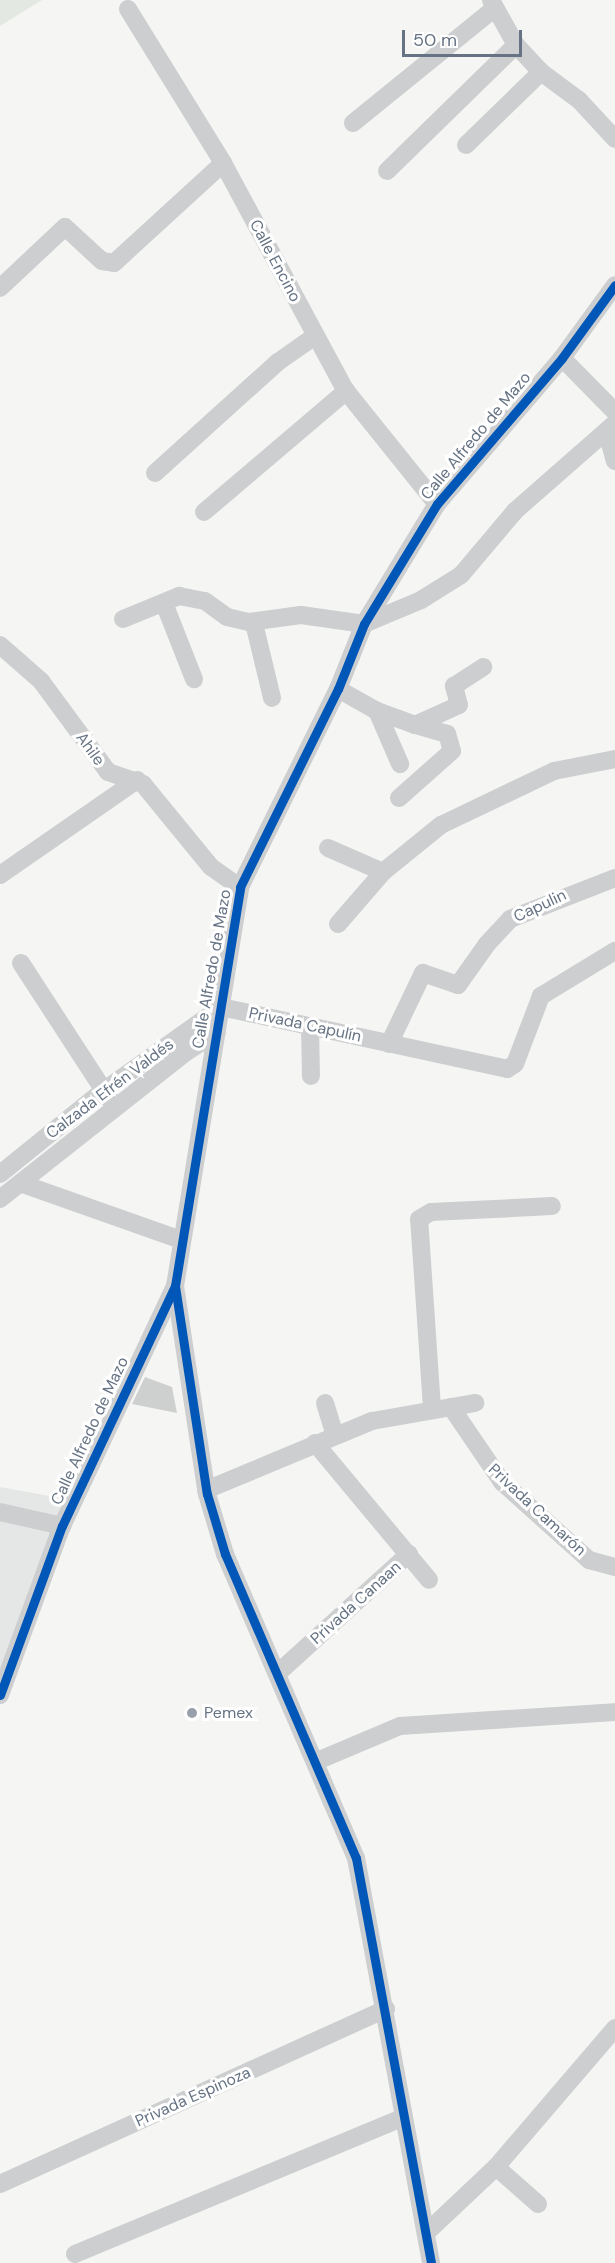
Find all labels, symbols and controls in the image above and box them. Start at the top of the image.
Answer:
scale bar [405,18,525,56]
text: 50 m [413,28,457,52]
street label: Calle Encino [245,217,305,305]
street label: Calle Alfredo de Mazo [417,368,535,504]
street label: Ahile [72,729,108,769]
street label: Capulin [511,885,569,927]
street label: Calle Alfredo de Mazo [189,888,235,1050]
street label: Privada Capulín [247,1004,363,1046]
street label: Calzada Efrén Valdés [42,1035,178,1143]
street label: Calle Alfredo de Mazo [47,1354,133,1508]
street label: Privada Camarón [484,1460,590,1560]
street label: Privada Canaan [307,1557,405,1649]
place label: Pemex [204,1703,253,1723]
marker: Pemex [185,1706,199,1720]
street label: Privada Espinoza [132,2063,254,2131]

